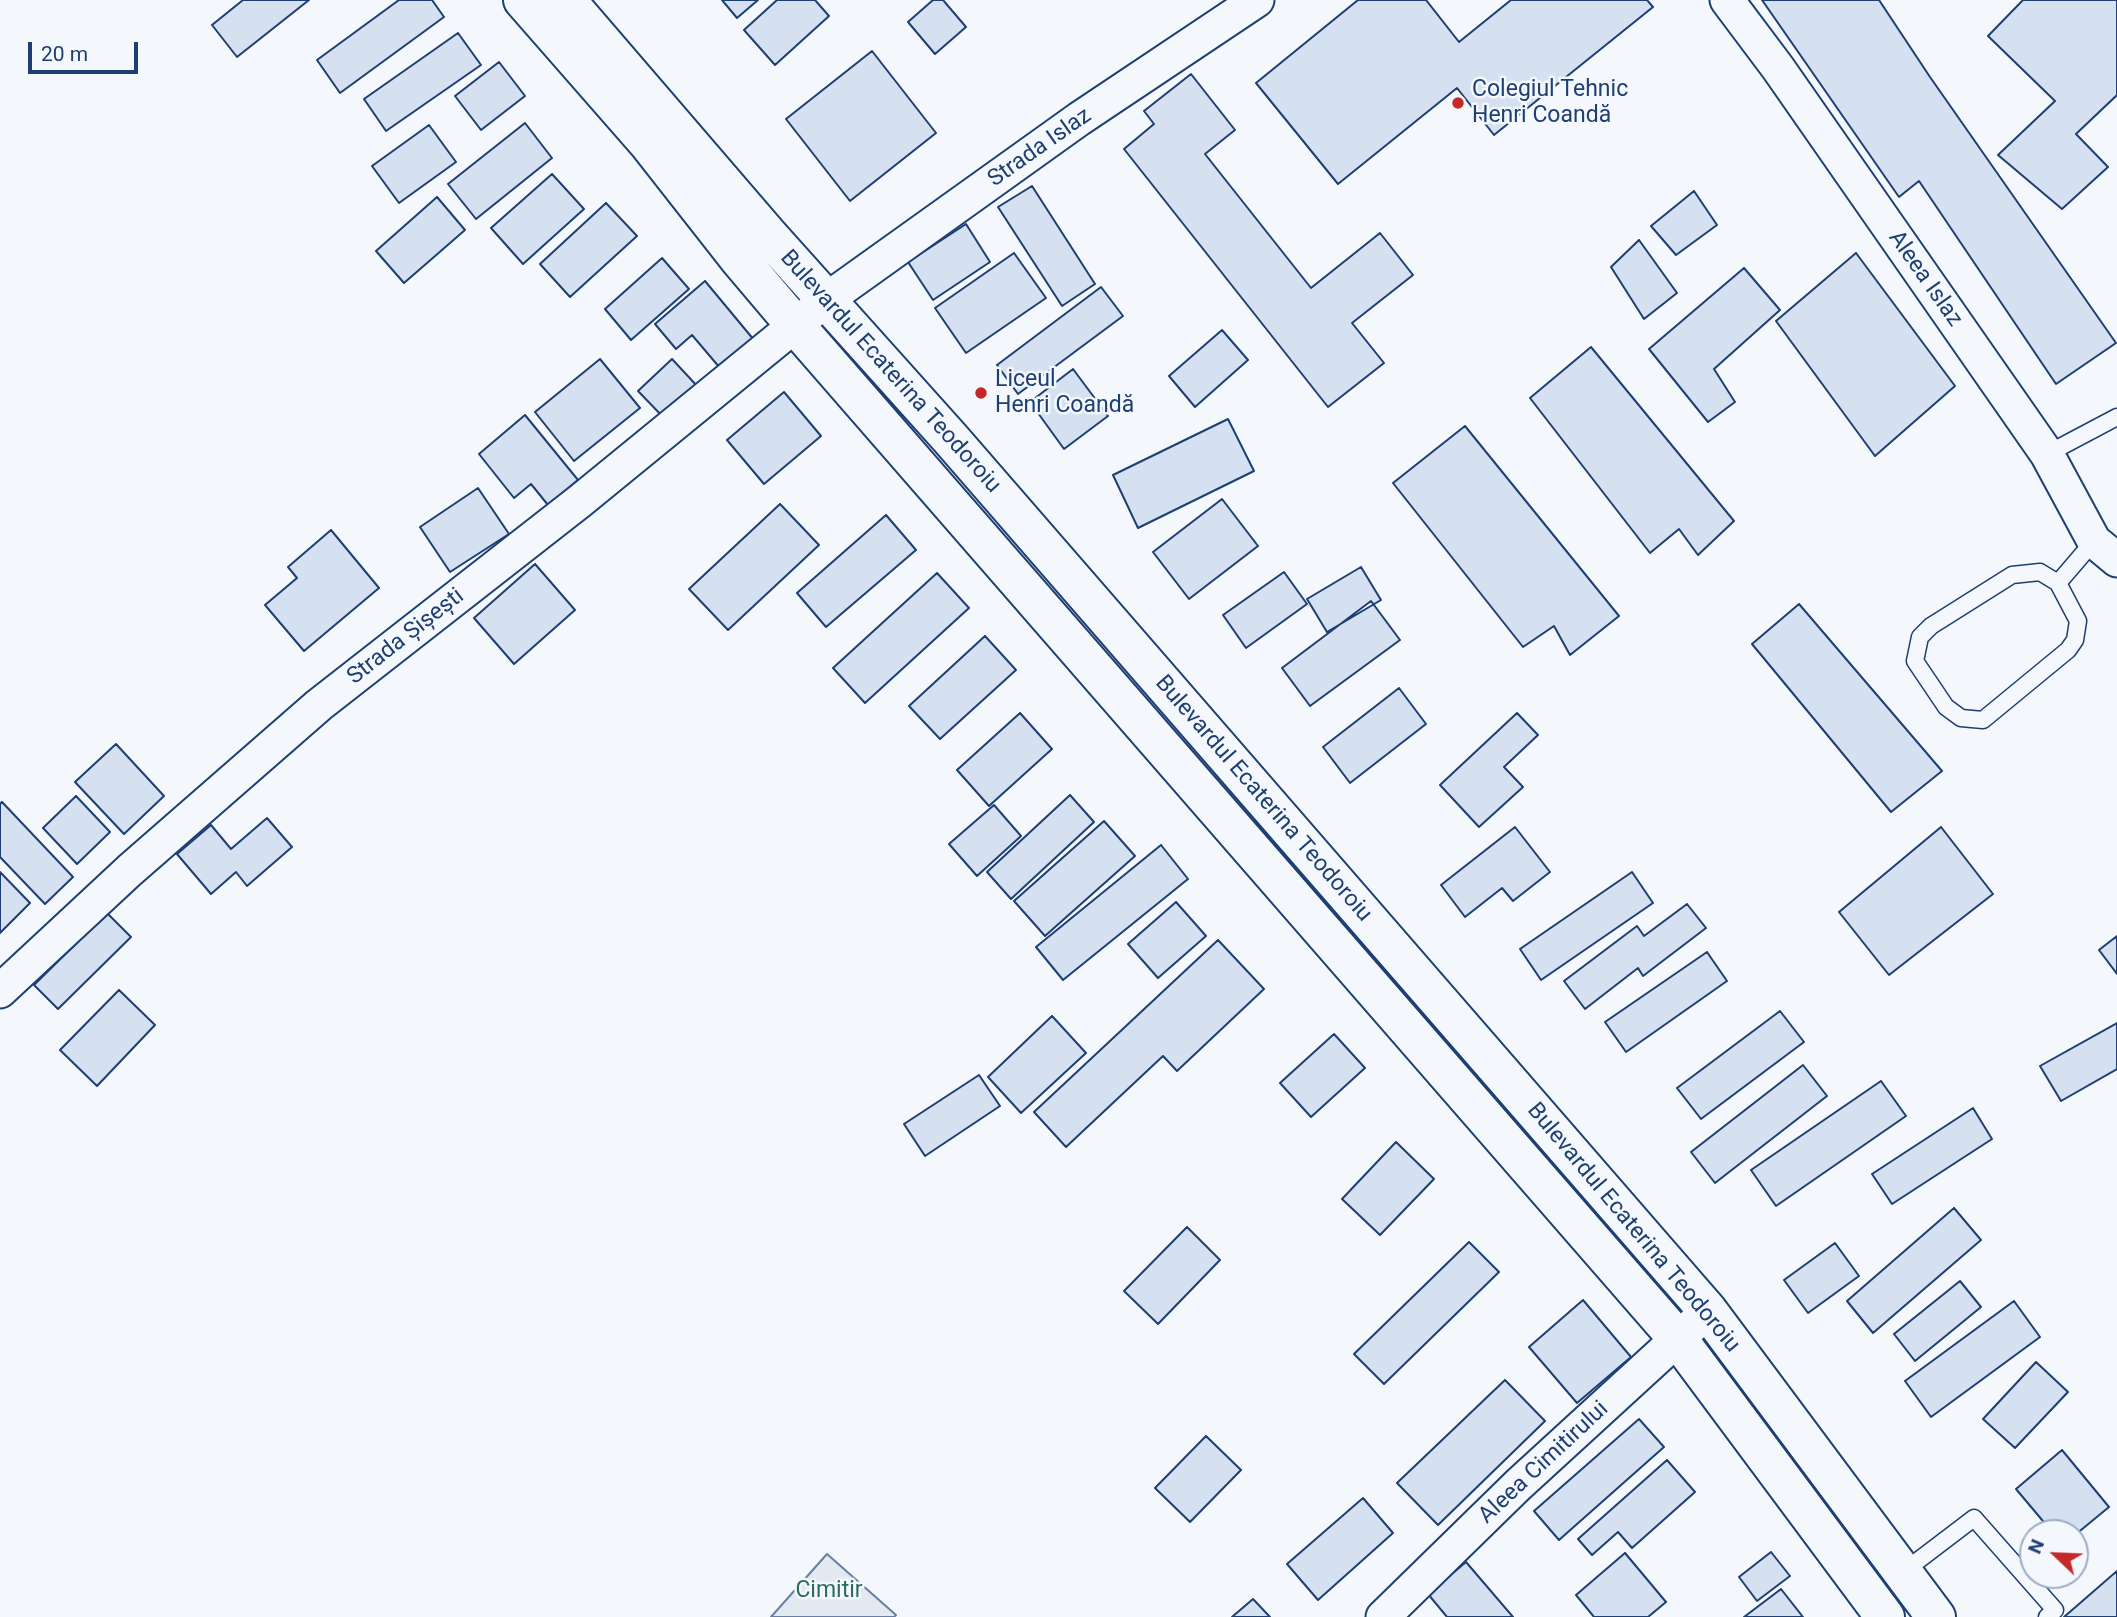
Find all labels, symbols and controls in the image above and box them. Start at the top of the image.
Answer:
scale bar [32,28,142,72]
text: 20 m [41,42,88,66]
place label: Colegiul Tehnic Henri Coandă [1472,76,1628,130]
marker: Colegiul Tehnic Henri Coandă [1450,95,1466,111]
street label: Strada Islaz [983,102,1097,194]
street label: Aleea Islaz [1882,226,1968,332]
street label: Bulevardul Ecaterina Teodoroiu [774,245,1006,499]
place label: Liceul Henri Coandă [995,366,1134,420]
marker: Liceul Henri Coandă [973,385,989,401]
street label: Strada Șișești [342,583,470,691]
street label: Bulevardul Ecaterina Teodoroiu [1149,670,1377,928]
street label: Bulevardul Ecaterina Teodoroiu [1521,1098,1745,1358]
street label: Aleea Cimitirului [1474,1396,1614,1530]
north arrow [2019,1519,2089,1589]
text: N [2023,1536,2049,1557]
park label: Cimitir [795,1577,863,1605]

